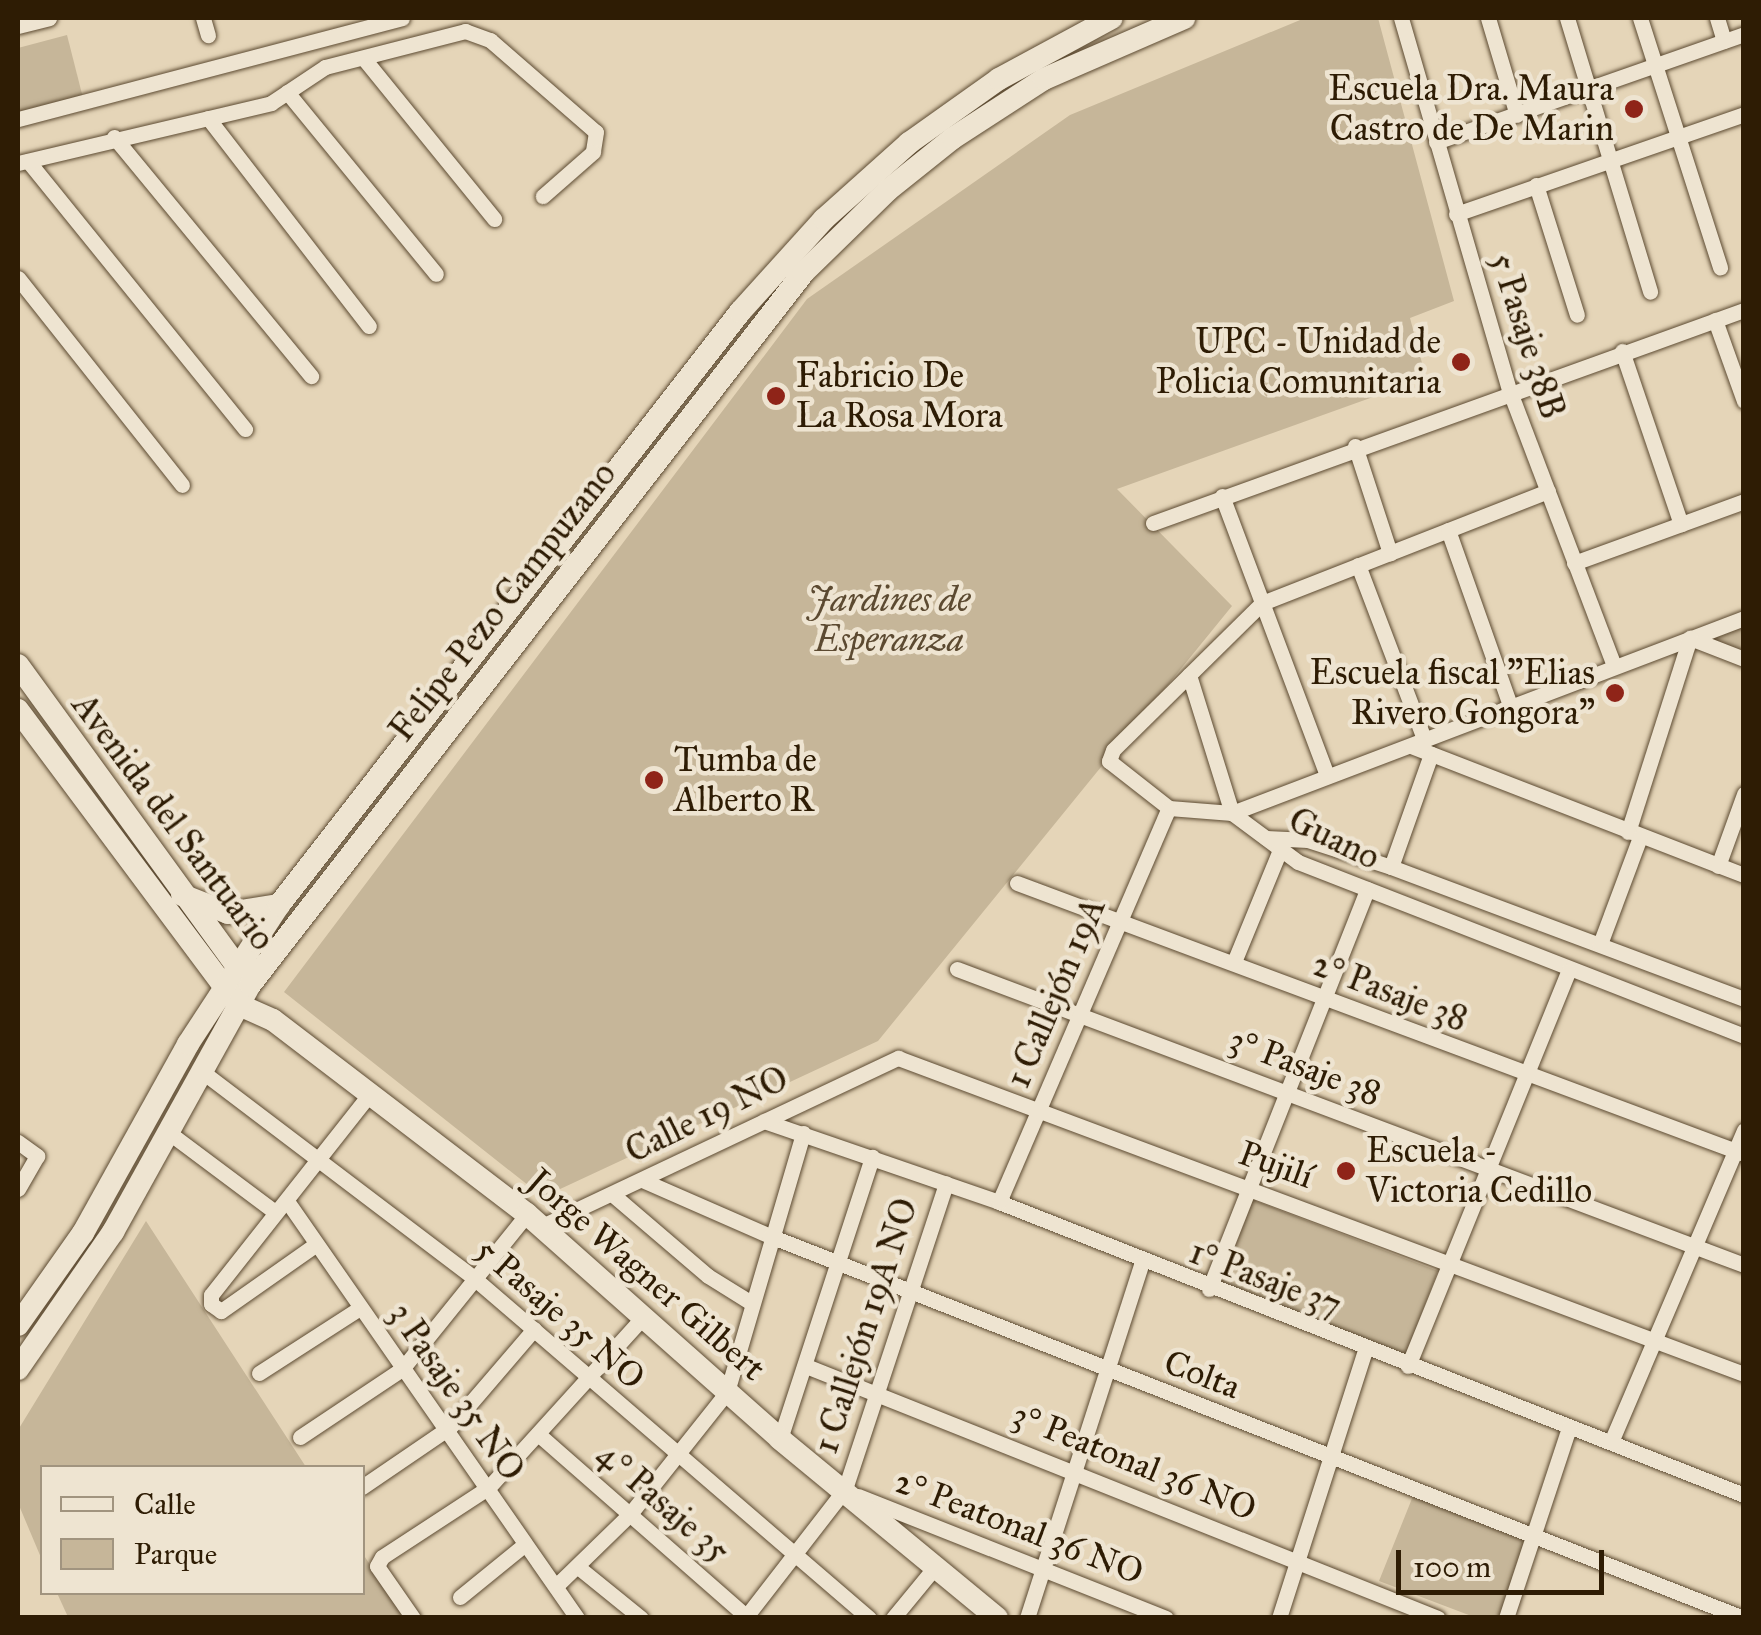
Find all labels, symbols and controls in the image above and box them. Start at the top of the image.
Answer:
place label: Escuela Dra. Maura Castro de De Marin [1328,68,1614,150]
marker: Escuela Dra. Maura Castro de De Marin [1623,98,1645,120]
street label: 5 Pasaje 38B [1480,248,1574,424]
place label: UPC - Unidad de Policia Comunitaria [1156,321,1441,403]
marker: UPC - Unidad de Policia Comunitaria [1450,351,1472,373]
place label: Fabricio De La Rosa Mora [796,355,1003,437]
marker: Fabricio De La Rosa Mora [765,385,787,407]
street label: Felipe Pezo Campuzano [381,454,625,750]
park label: Jardines de Esperanza [808,579,970,661]
place label: Escuela fiscal "Elias Rivero Gongora" [1310,652,1595,734]
marker: Escuela fiscal "Elias Rivero Gongora" [1604,682,1626,704]
street label: Avenida del Santuario [63,685,283,959]
place label: Tumba de Alberto R [674,739,817,821]
marker: Tumba de Alberto R [643,769,665,791]
street label: Guano [1282,799,1386,879]
street label: 1 Callejón 19A [997,892,1115,1094]
street label: 2° Pasaje 38 [1307,943,1473,1041]
street label: 3° Pasaje 38 [1223,1019,1387,1115]
street label: Calle 19 NO [619,1058,795,1172]
place label: Escuela - Victoria Cedillo [1366,1130,1592,1212]
street label: Pujilí [1233,1132,1319,1198]
street label: Jorge Wagner Gilbert [519,1160,773,1390]
marker: Escuela - Victoria Cedillo [1335,1160,1357,1182]
street label: 1 Callejón 19A NO [805,1193,927,1459]
street label: 5 Pasaje 35 NO [467,1229,653,1399]
street label: 1° Pasaje 37 [1183,1231,1347,1327]
street label: 3 Pasaje 35 NO [379,1295,533,1489]
street label: Colta [1158,1341,1246,1409]
street label: 3° Peatonal 36 NO [1006,1394,1262,1530]
street label: 4° Pasaje 35 [588,1434,738,1572]
street label: 2° Peatonal 36 NO [889,1460,1149,1594]
legend [40,1465,365,1595]
text: Calle [134,1486,196,1522]
scale bar [1401,1530,1608,1592]
text: Parque [134,1536,217,1572]
text: 100 m [1413,1549,1491,1585]

